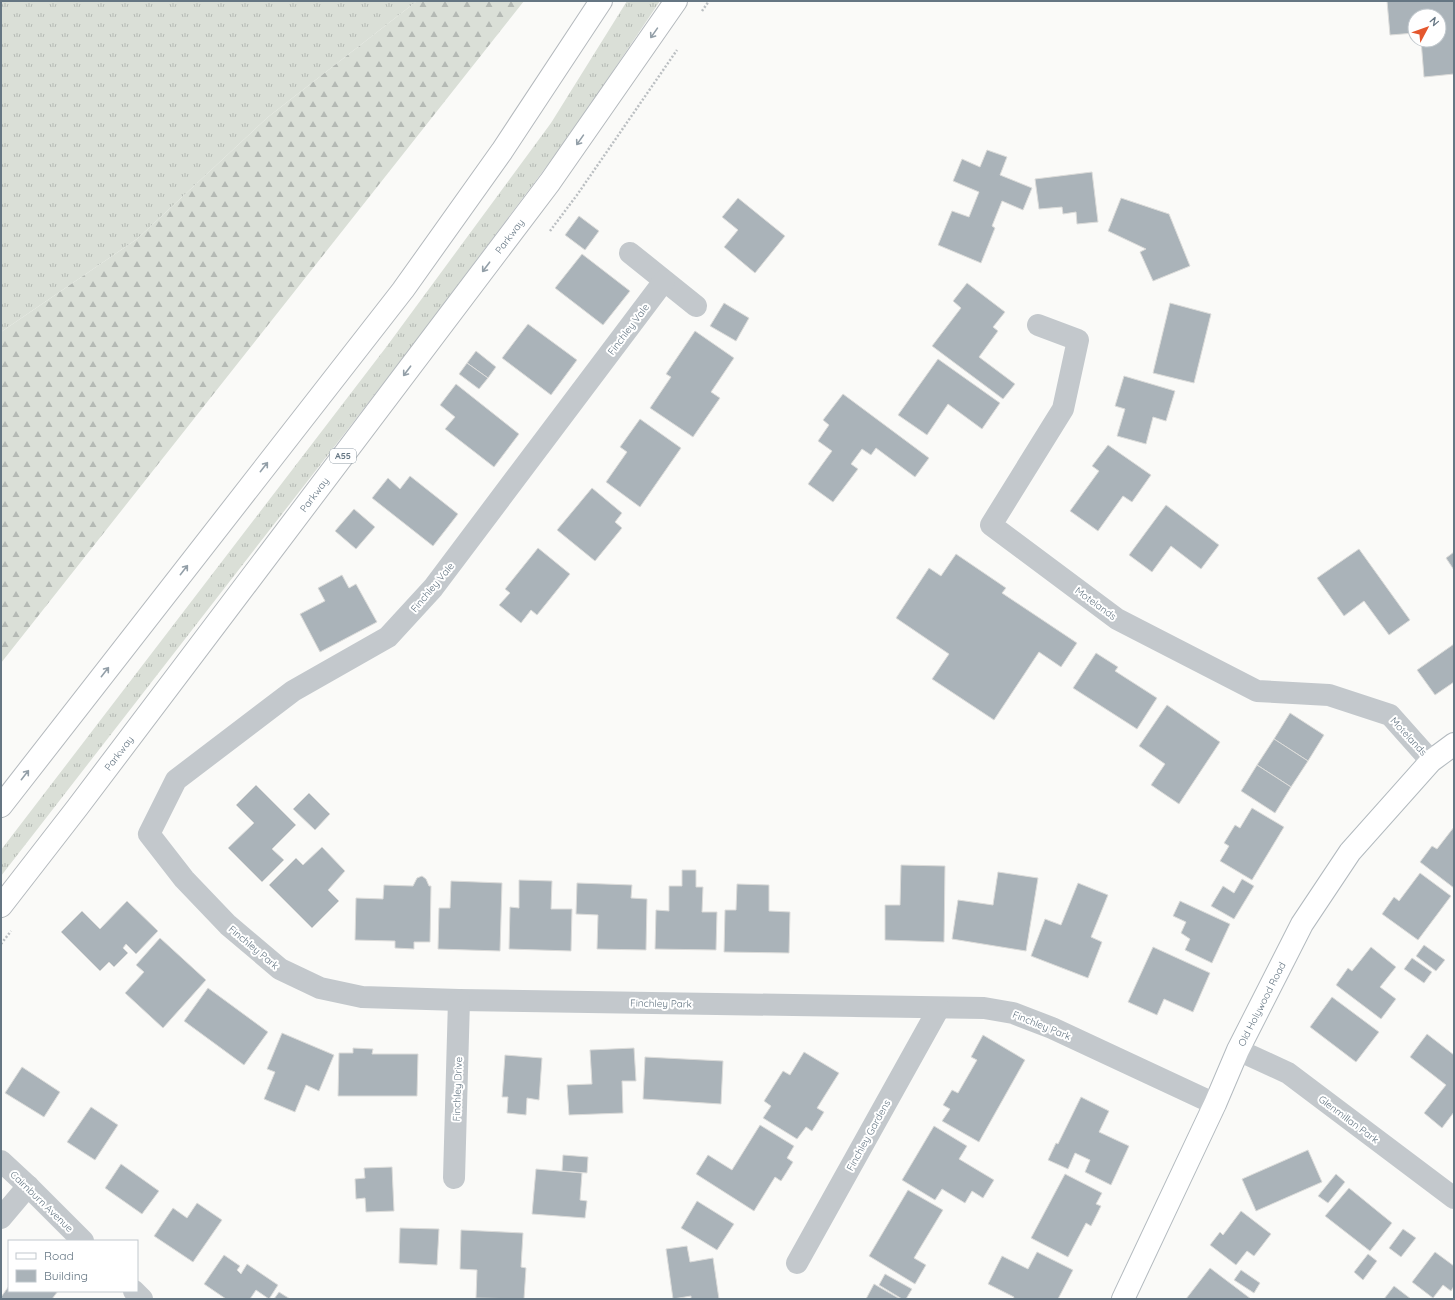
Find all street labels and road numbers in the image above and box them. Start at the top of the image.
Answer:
street label: Parkway [492,216,527,256]
street label: Finchley Vale [605,301,652,358]
road number: A55 [330,449,356,463]
street label: Parkway [297,475,332,515]
street label: Finchley Vale [408,559,457,615]
street label: Motelands [1072,584,1119,623]
street label: Motelands [1387,714,1430,759]
street label: Parkway [102,733,136,773]
street label: Finchley Park [226,923,282,972]
street label: Old Holywood Road [1235,960,1289,1049]
street label: Finchley Park [630,996,692,1011]
street label: Finchley Park [1011,1008,1073,1043]
street label: Finchley Drive [450,1056,465,1122]
street label: Glenmillan Park [1316,1092,1381,1146]
street label: Finchley Gardens [843,1097,894,1173]
street label: Cairnburn Avenue [7,1168,76,1235]

